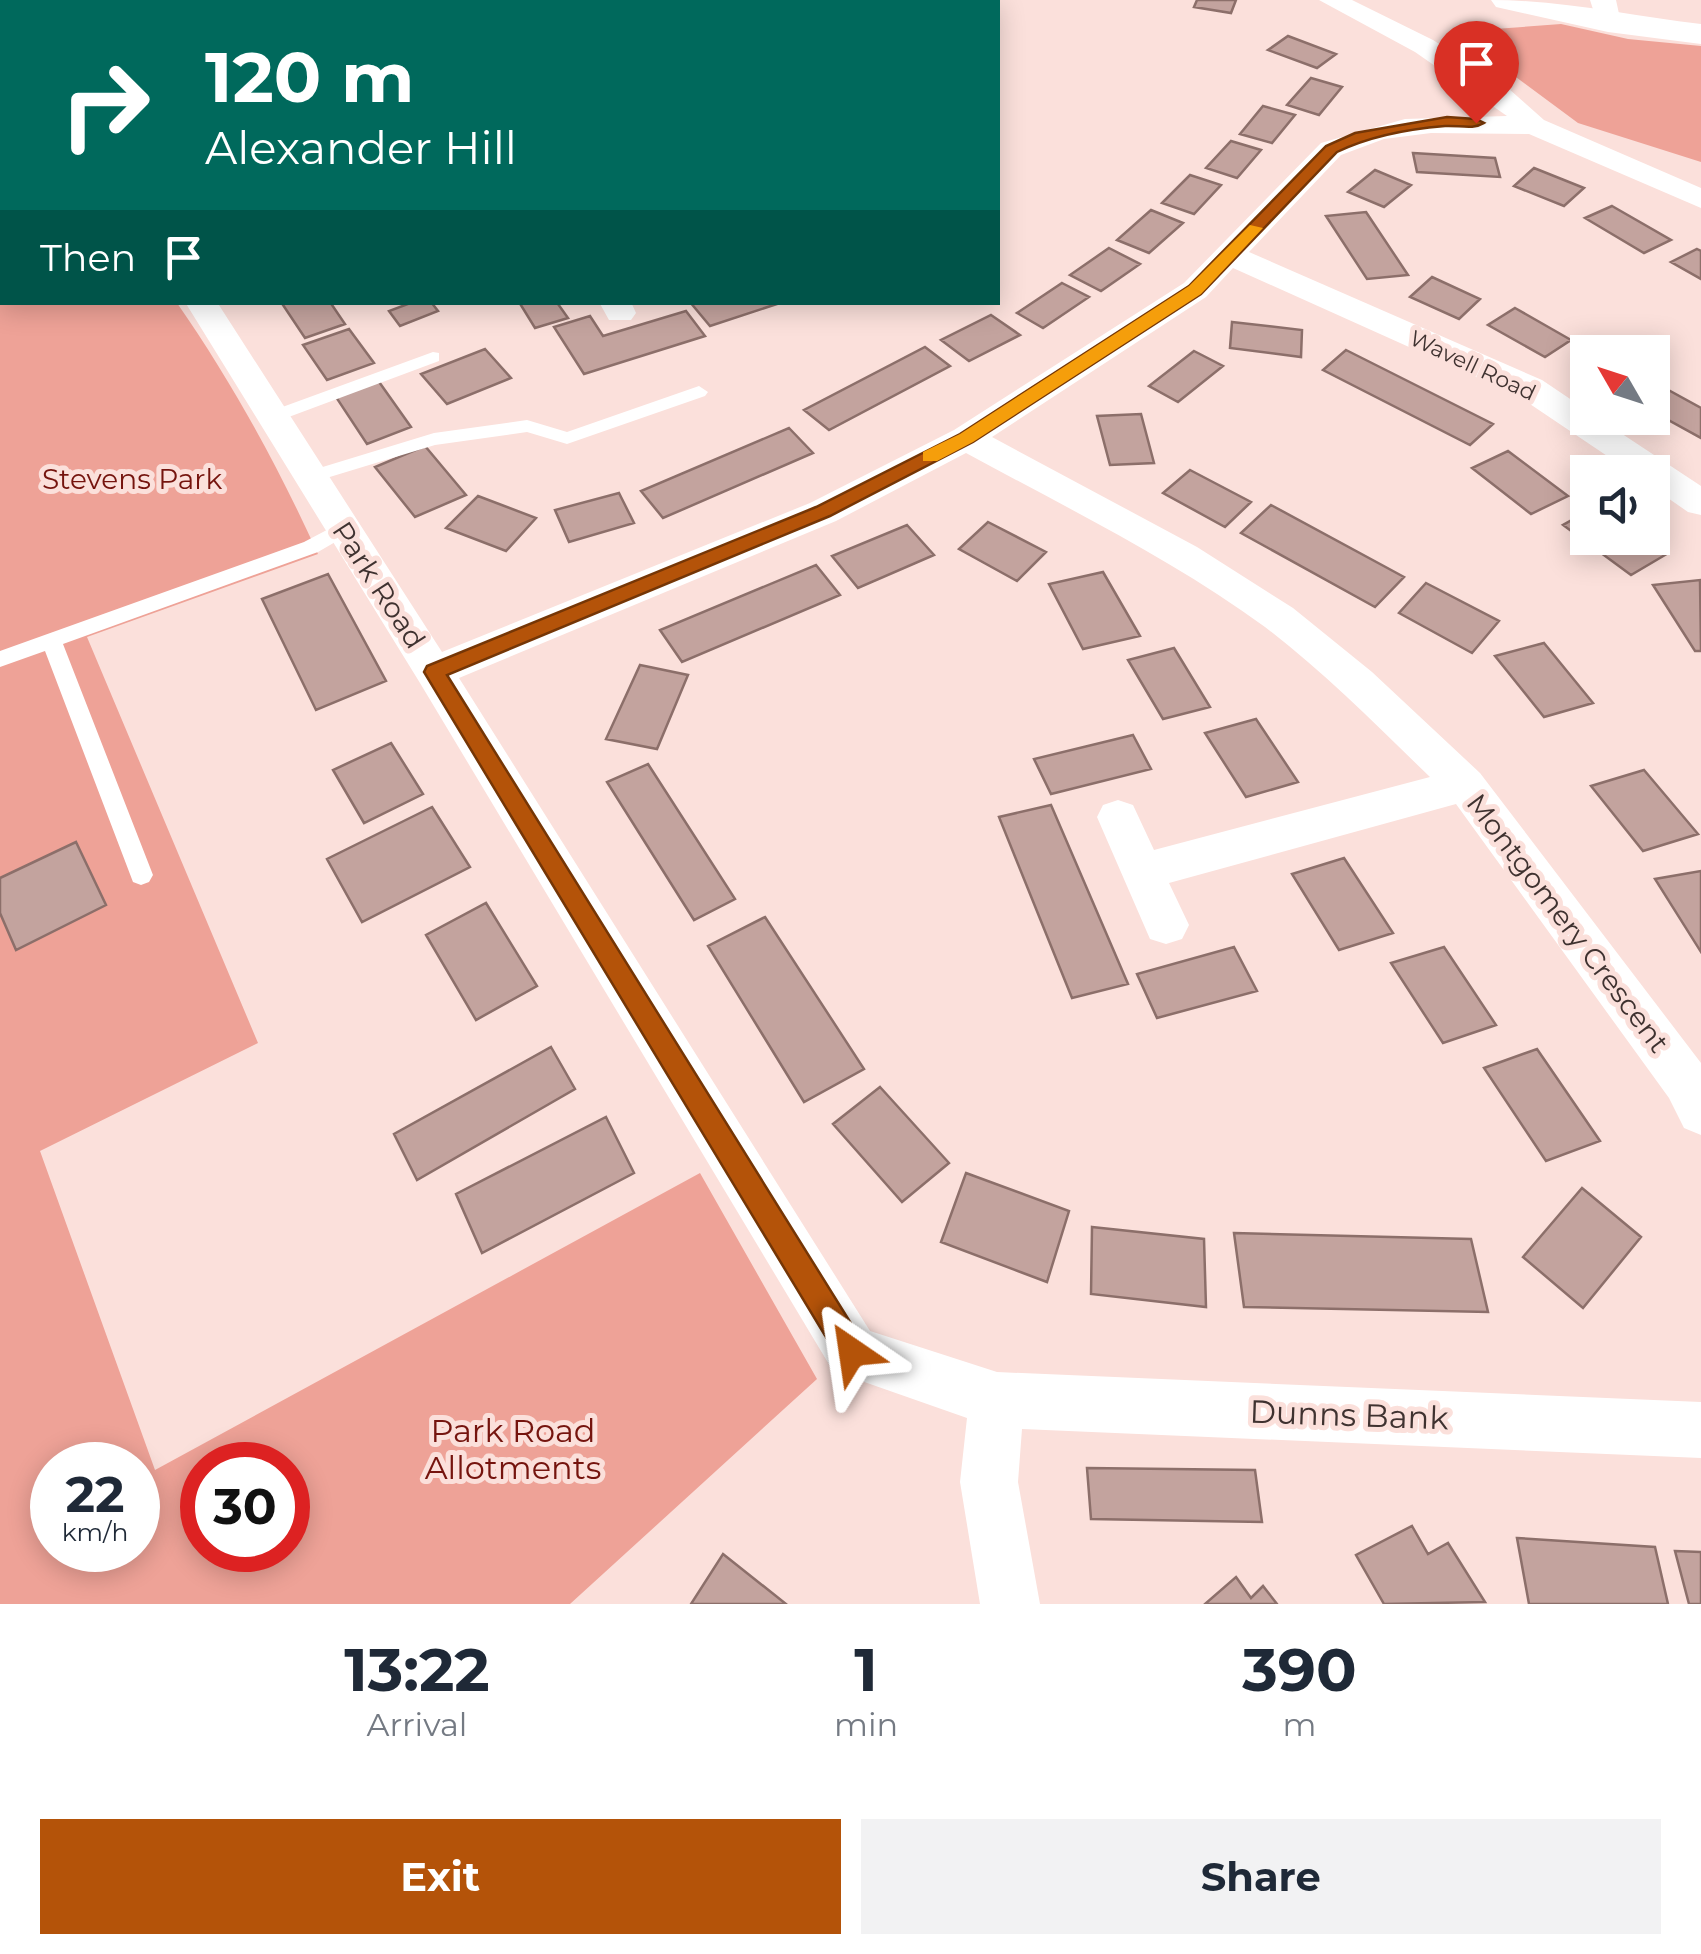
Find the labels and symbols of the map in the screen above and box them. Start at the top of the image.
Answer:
pin [1434,21,1519,124]
street label: Wavell Road [1405,324,1540,406]
north arrow [1570,335,1670,435]
park label: Stevens Park [42,462,222,496]
street label: Park Road [325,515,433,655]
street label: Montgomery Crescent [1460,787,1676,1059]
position arrow [800,1300,904,1404]
street label: Dunns Bank [1249,1392,1449,1437]
park label: Park Road Allotments [425,1411,601,1487]
speed limit sign: 30 [180,1442,310,1572]

